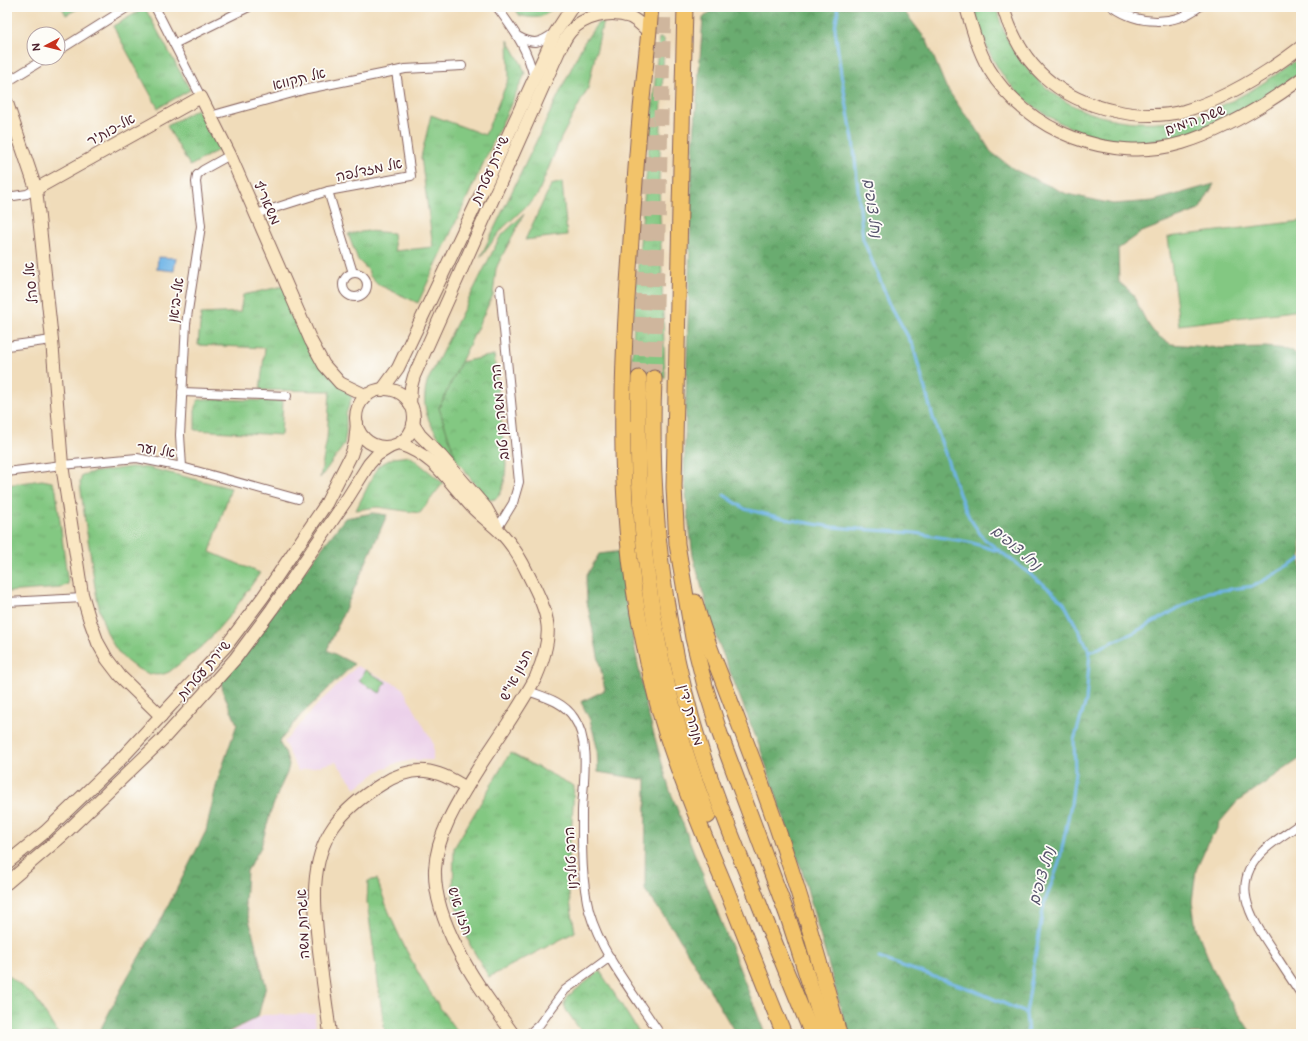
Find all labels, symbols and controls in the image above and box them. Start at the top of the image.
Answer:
north arrow [26,26,66,66]
text: N [30,42,44,52]
street label: אל תקווא [271,64,328,94]
street label: ששת הימים [1163,101,1227,139]
street label: אל-כות'ר [84,110,138,150]
street label: שיירת עטרות [467,133,513,208]
street label: אל מזדלפה [334,155,404,185]
water label: נחל צופים [858,177,886,240]
street label: משאריף [250,178,284,228]
street label: אל סהל [20,261,42,305]
street label: אל-ביאן [164,276,188,323]
street label: הרב משה בן טוב [487,363,513,461]
street label: אל וער [136,439,177,461]
water label: נחל צופים [987,522,1046,575]
street label: שיירת עטרות [173,637,234,704]
street label: חזון אי"ש [496,646,536,704]
street label: מנהרת ידין [675,683,707,747]
street label: הרב טולדנו [561,826,581,890]
water label: נחל צופים [1025,843,1060,907]
street label: חזון איש [444,885,476,937]
street label: אגרות משה [293,889,313,959]

